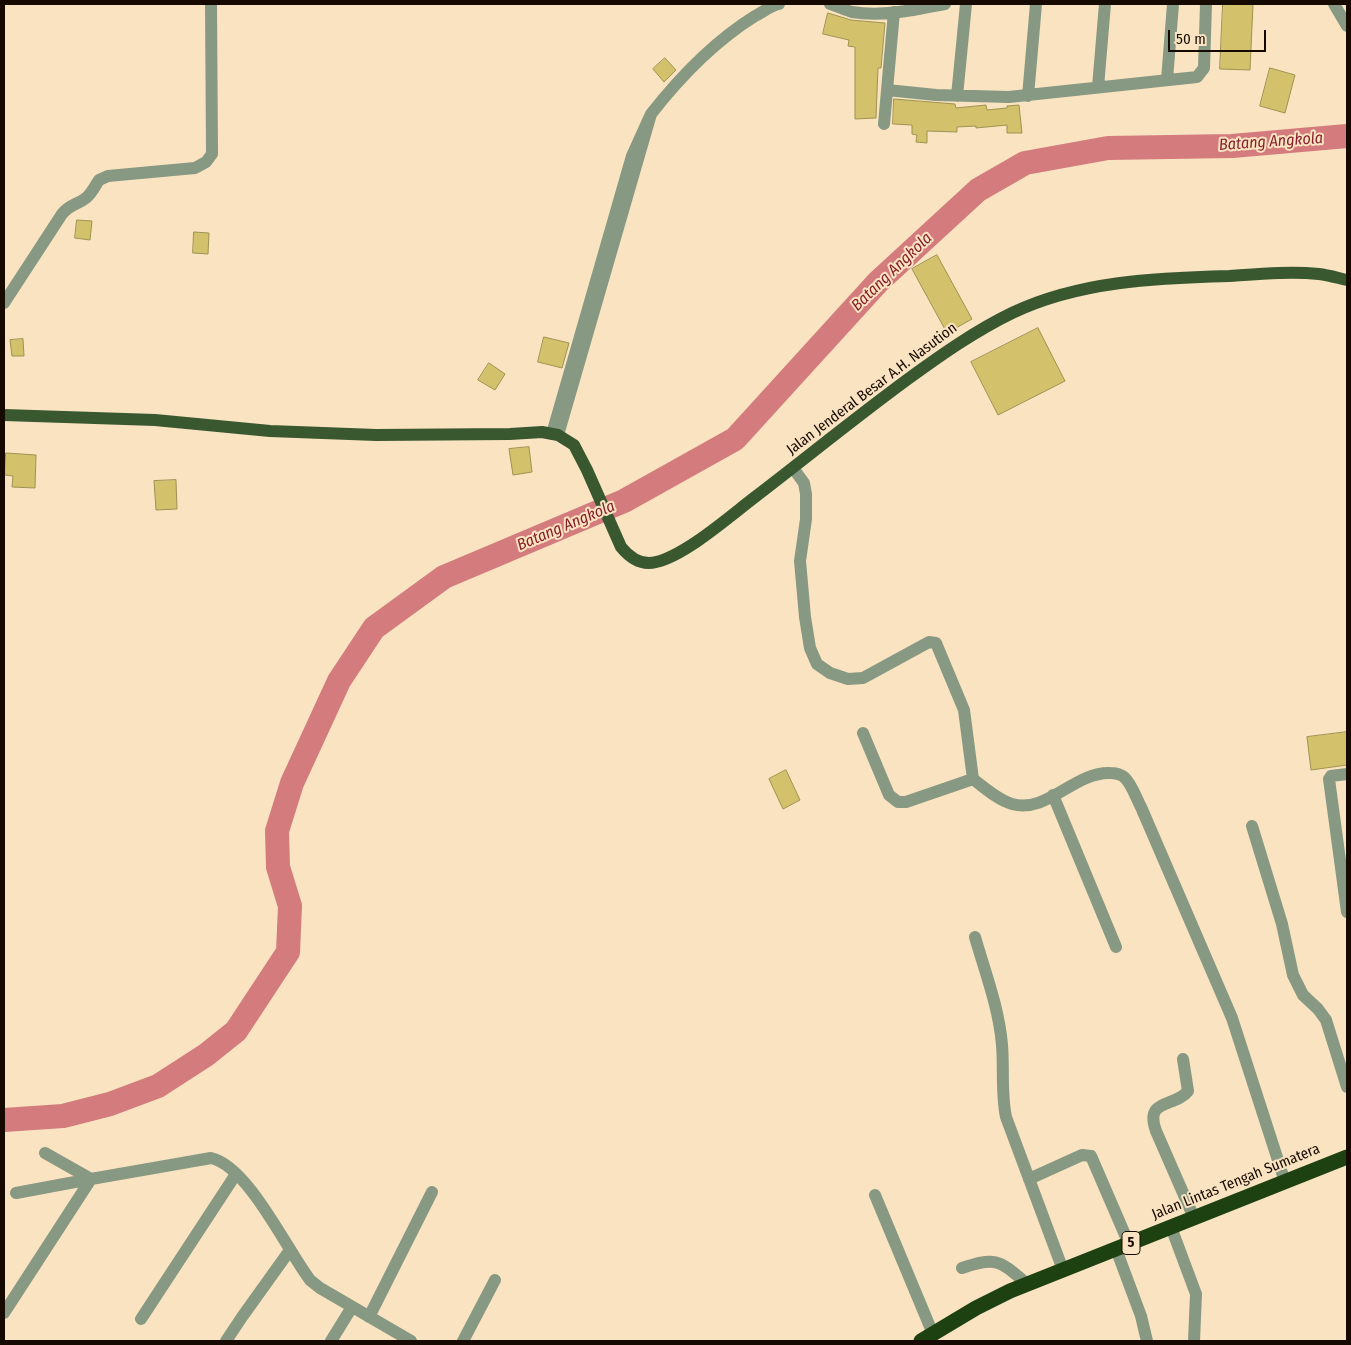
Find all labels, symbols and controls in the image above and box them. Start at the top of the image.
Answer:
scale bar [1171,20,1268,52]
text: 50 m [1176,30,1206,48]
water label: Batang Angkola [1218,129,1324,155]
water label: Batang Angkola [848,229,936,315]
street label: Jalan Jenderal Besar A.H. Nasution [783,319,961,459]
water label: Batang Angkola [514,497,618,555]
street label: Jalan Lintas Tengah Sumatera [1149,1140,1323,1224]
road number: 5 [1122,1232,1140,1254]

